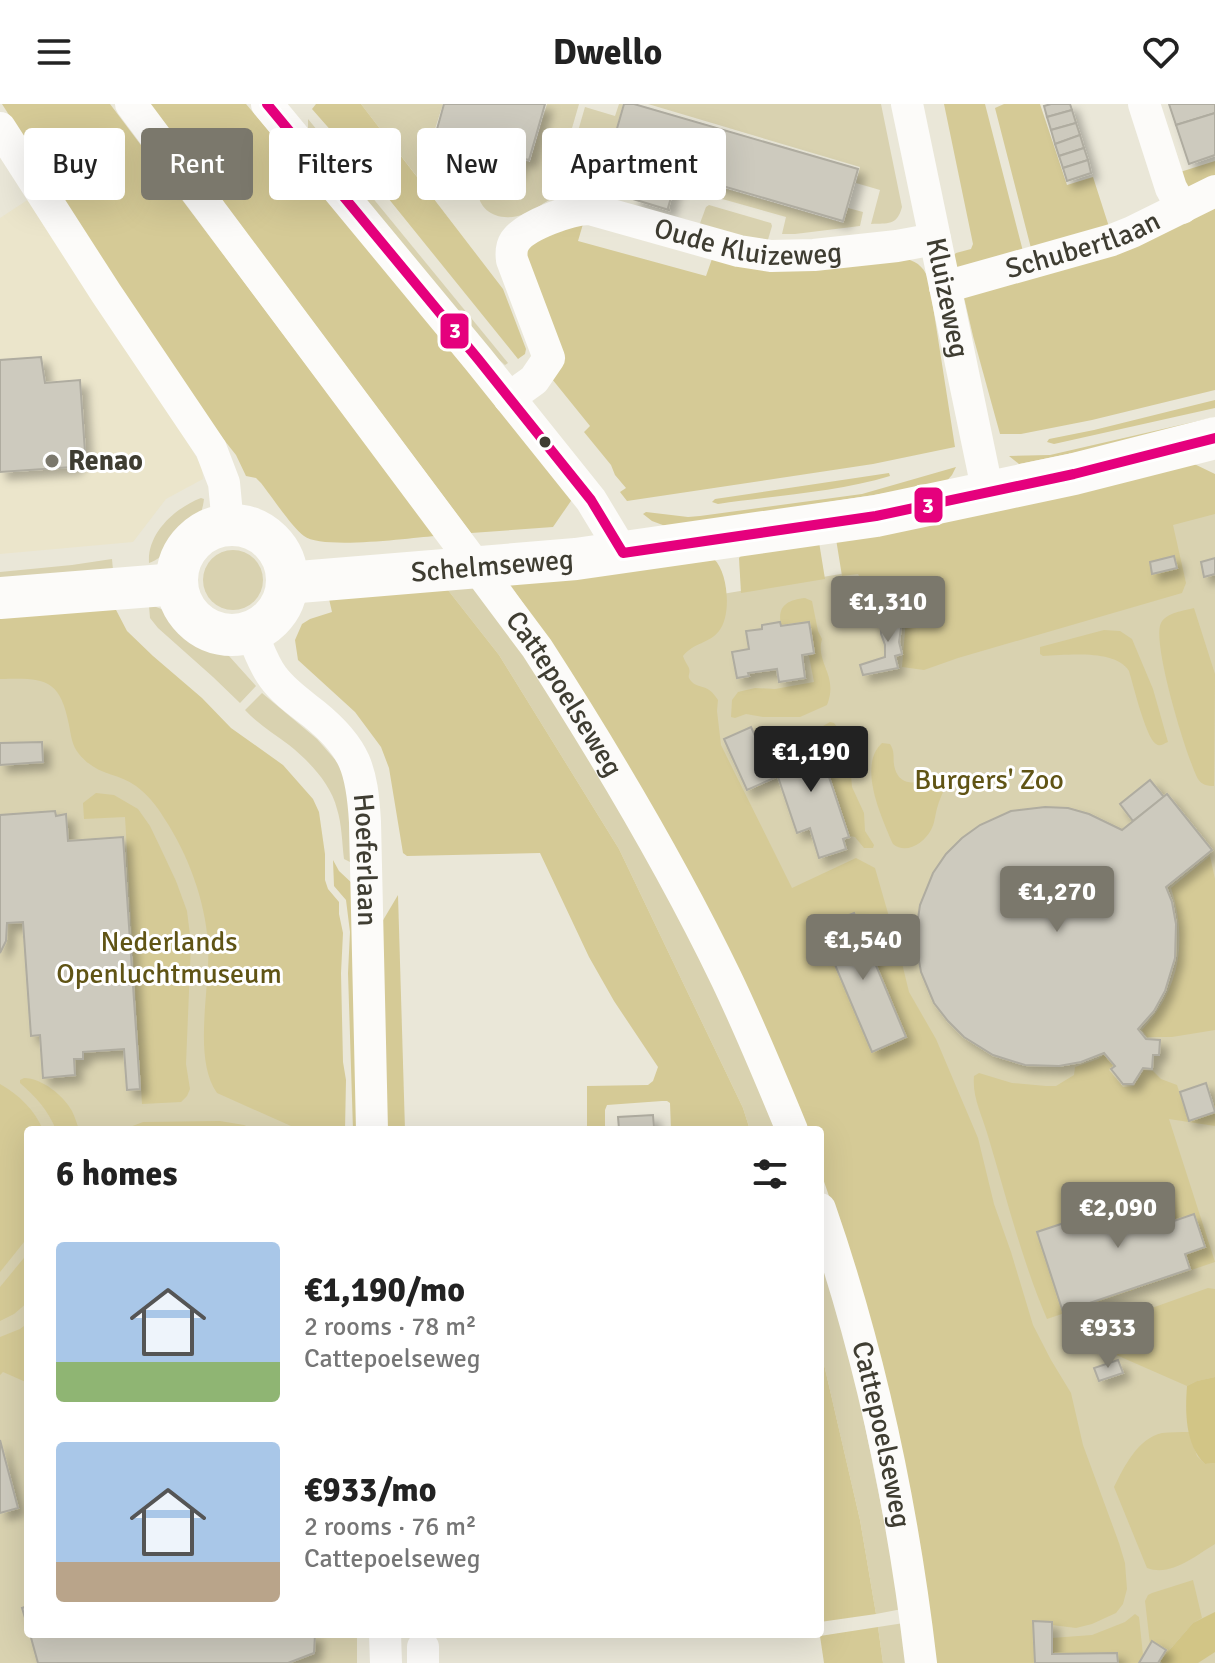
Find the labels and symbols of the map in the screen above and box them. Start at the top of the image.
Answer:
street label: Schubertlaan [1002,204,1166,286]
street label: Oude Kluizeweg [650,211,844,273]
street label: Kluizeweg [918,235,976,361]
line badge: 3 [439,312,470,350]
text: 3 [449,317,461,344]
unlabelled marker [537,434,553,450]
place label: Renao [68,444,143,478]
marker: Renao [43,452,61,470]
line badge: 3 [913,486,944,524]
text: 3 [922,492,934,519]
street label: Schelmseweg [410,542,575,590]
pin: €1,310 [823,576,953,644]
street label: Cattepoelseweg [498,604,630,783]
pin: €1,190 [746,726,876,794]
park label: Burgers' Zoo [914,763,1064,797]
street label: Hoeferlaan [346,792,384,927]
pin: €1,270 [992,866,1122,934]
pin: €1,540 [798,914,928,982]
park label: Nederlands Openluchtmuseum [56,925,282,991]
pin: €2,090 [1053,1182,1183,1250]
pin: €933 [1061,1302,1155,1370]
street label: Cattepoelseweg [844,1337,918,1531]

